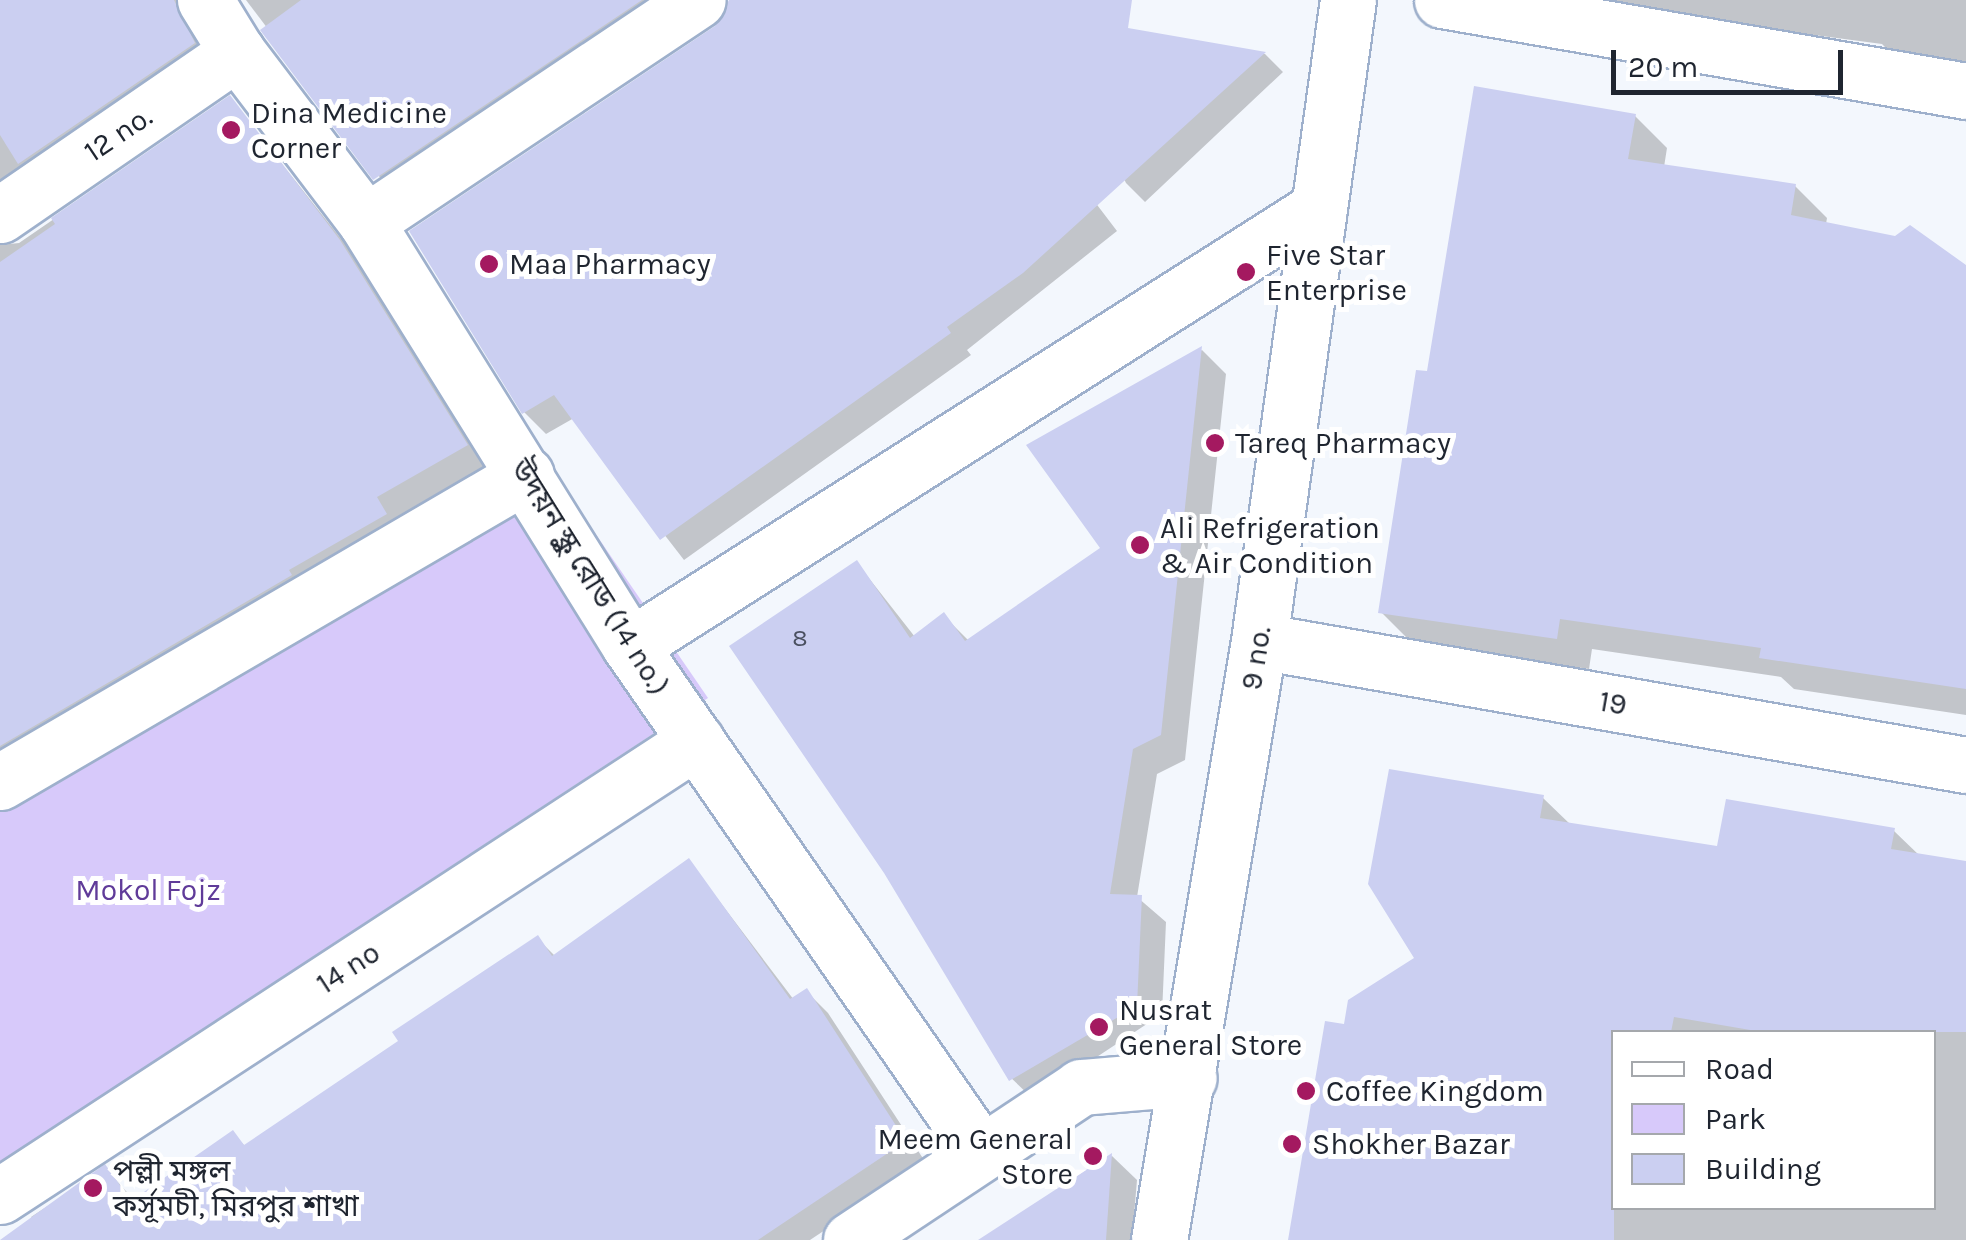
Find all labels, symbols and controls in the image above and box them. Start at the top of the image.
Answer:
scale bar [1616,30,1848,92]
text: 20 m [1628,49,1698,85]
place label: Dina Medicine Corner [251,95,447,166]
street label: 12 no. [77,98,159,170]
marker: Dina Medicine Corner [220,119,242,141]
place label: Five Star Enterprise [1266,237,1407,308]
place label: Maa Pharmacy [509,246,711,282]
marker: Maa Pharmacy [478,253,500,275]
marker: Five Star Enterprise [1235,261,1257,283]
place label: Tareq Pharmacy [1235,425,1451,461]
marker: Tareq Pharmacy [1204,432,1226,454]
street label: উদয়ন স্কুল রোড (14 no.) [503,452,677,702]
place label: Ali Refrigeration & Air Condition [1160,510,1380,580]
marker: Ali Refrigeration & Air Condition [1129,534,1151,556]
house number: 8 [792,623,808,653]
street label: 9 no. [1233,623,1279,693]
street label: 19 [1596,683,1630,723]
park label: Mokol Fojz [75,872,221,908]
street label: 14 no [310,934,386,1002]
place label: Nusrat General Store [1119,992,1302,1062]
marker: Nusrat General Store [1088,1016,1110,1038]
legend [1611,1030,1936,1210]
text: Road [1705,1051,1774,1087]
place label: Coffee Kingdom [1326,1073,1544,1109]
marker: Coffee Kingdom [1295,1080,1317,1102]
text: Park [1705,1101,1766,1137]
place label: Meem General Store [878,1121,1073,1192]
place label: Shokher Bazar [1312,1126,1510,1162]
marker: Shokher Bazar [1281,1133,1303,1155]
marker: Meem General Store [1082,1145,1104,1167]
text: Building [1705,1151,1821,1187]
place label: পল্লী মঙ্গল কর্সূমচী, মিরপুর শাখা [113,1153,359,1224]
marker: পল্লী মঙ্গল কর্সূমচী, মিরপুর শাখা [82,1177,104,1199]

